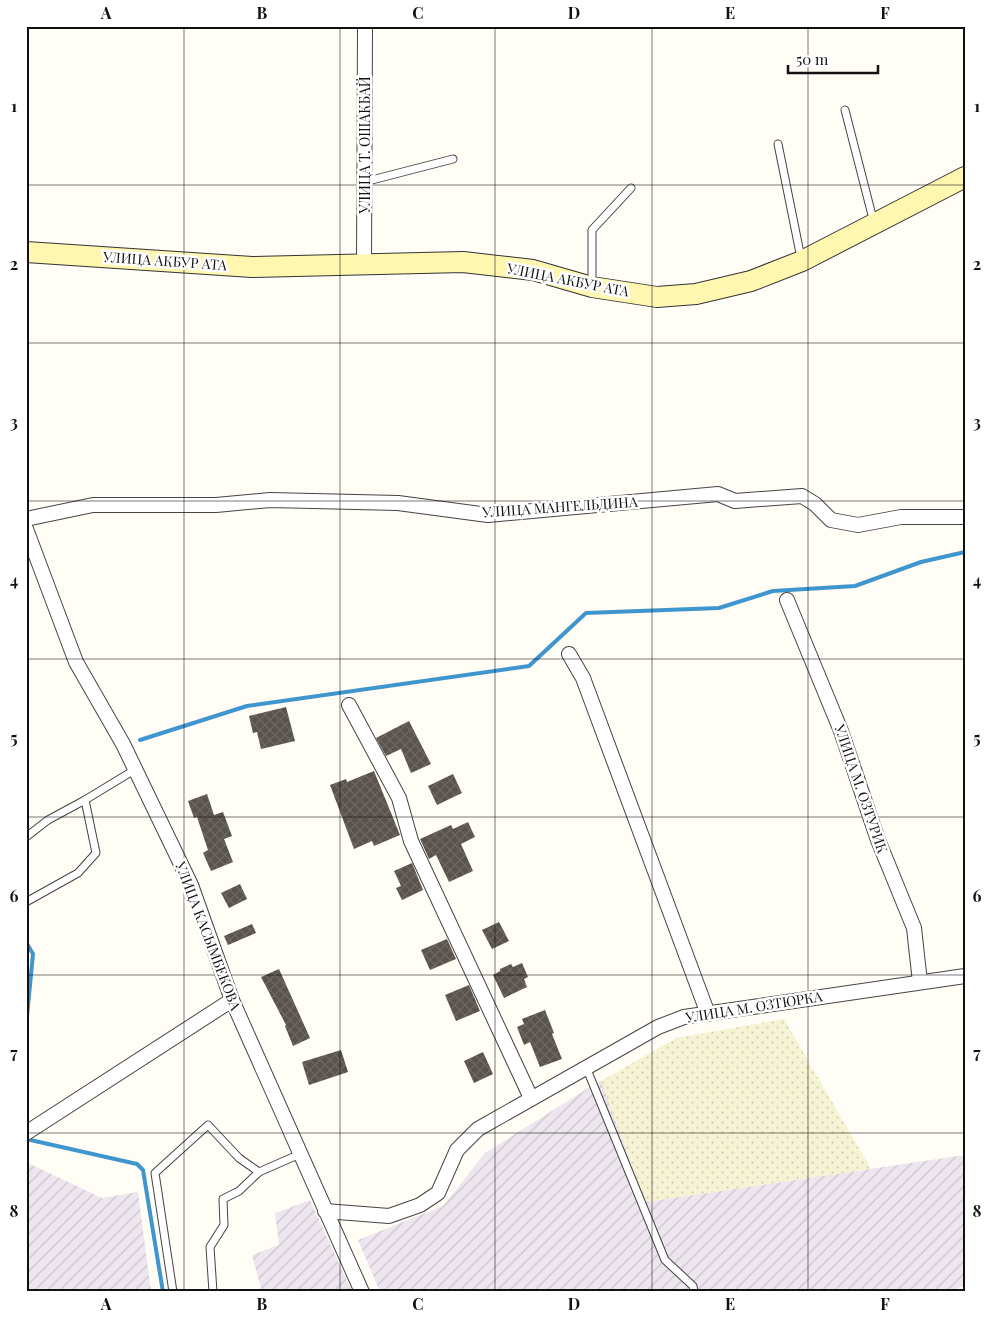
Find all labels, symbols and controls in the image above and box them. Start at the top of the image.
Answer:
text: A [100,2,112,23]
text: B [257,2,268,23]
text: C [412,2,424,23]
text: D [568,2,580,23]
text: E [725,2,735,23]
text: F [880,2,890,23]
scale bar [788,42,878,74]
text: 50 m [796,49,829,69]
street label: УЛИЦА Т. ОШАКБАЙ [355,76,374,215]
text: 1 [11,95,17,116]
text: 1 [974,95,980,116]
street label: УЛИЦА АКБУР АТА [102,247,228,274]
text: 2 [10,253,18,274]
text: 2 [973,253,981,274]
street label: УЛИЦА АКБУР АТА [504,258,631,301]
text: 3 [10,411,18,432]
text: 3 [973,411,981,432]
street label: УЛИЦА МАНГЕЛЬДИНА [481,492,638,521]
text: 4 [10,569,18,590]
text: 4 [973,569,981,590]
street label: УЛИЦА М. ОЗТУРИК [830,721,893,856]
text: 5 [10,727,18,748]
text: 5 [973,727,981,748]
street label: УЛИЦА КАСЫМБЕКОВА [171,858,246,1013]
text: 6 [10,885,19,906]
text: 6 [973,885,982,906]
street label: УЛИЦА М. ОЗТЮРКА [683,986,824,1027]
text: 7 [10,1042,18,1063]
text: 7 [973,1042,981,1063]
text: 8 [10,1200,19,1221]
text: 8 [973,1200,982,1221]
text: A [100,1293,112,1314]
text: B [257,1293,268,1314]
text: C [412,1293,424,1314]
text: D [568,1293,580,1314]
text: E [725,1293,735,1314]
text: F [880,1293,890,1314]

